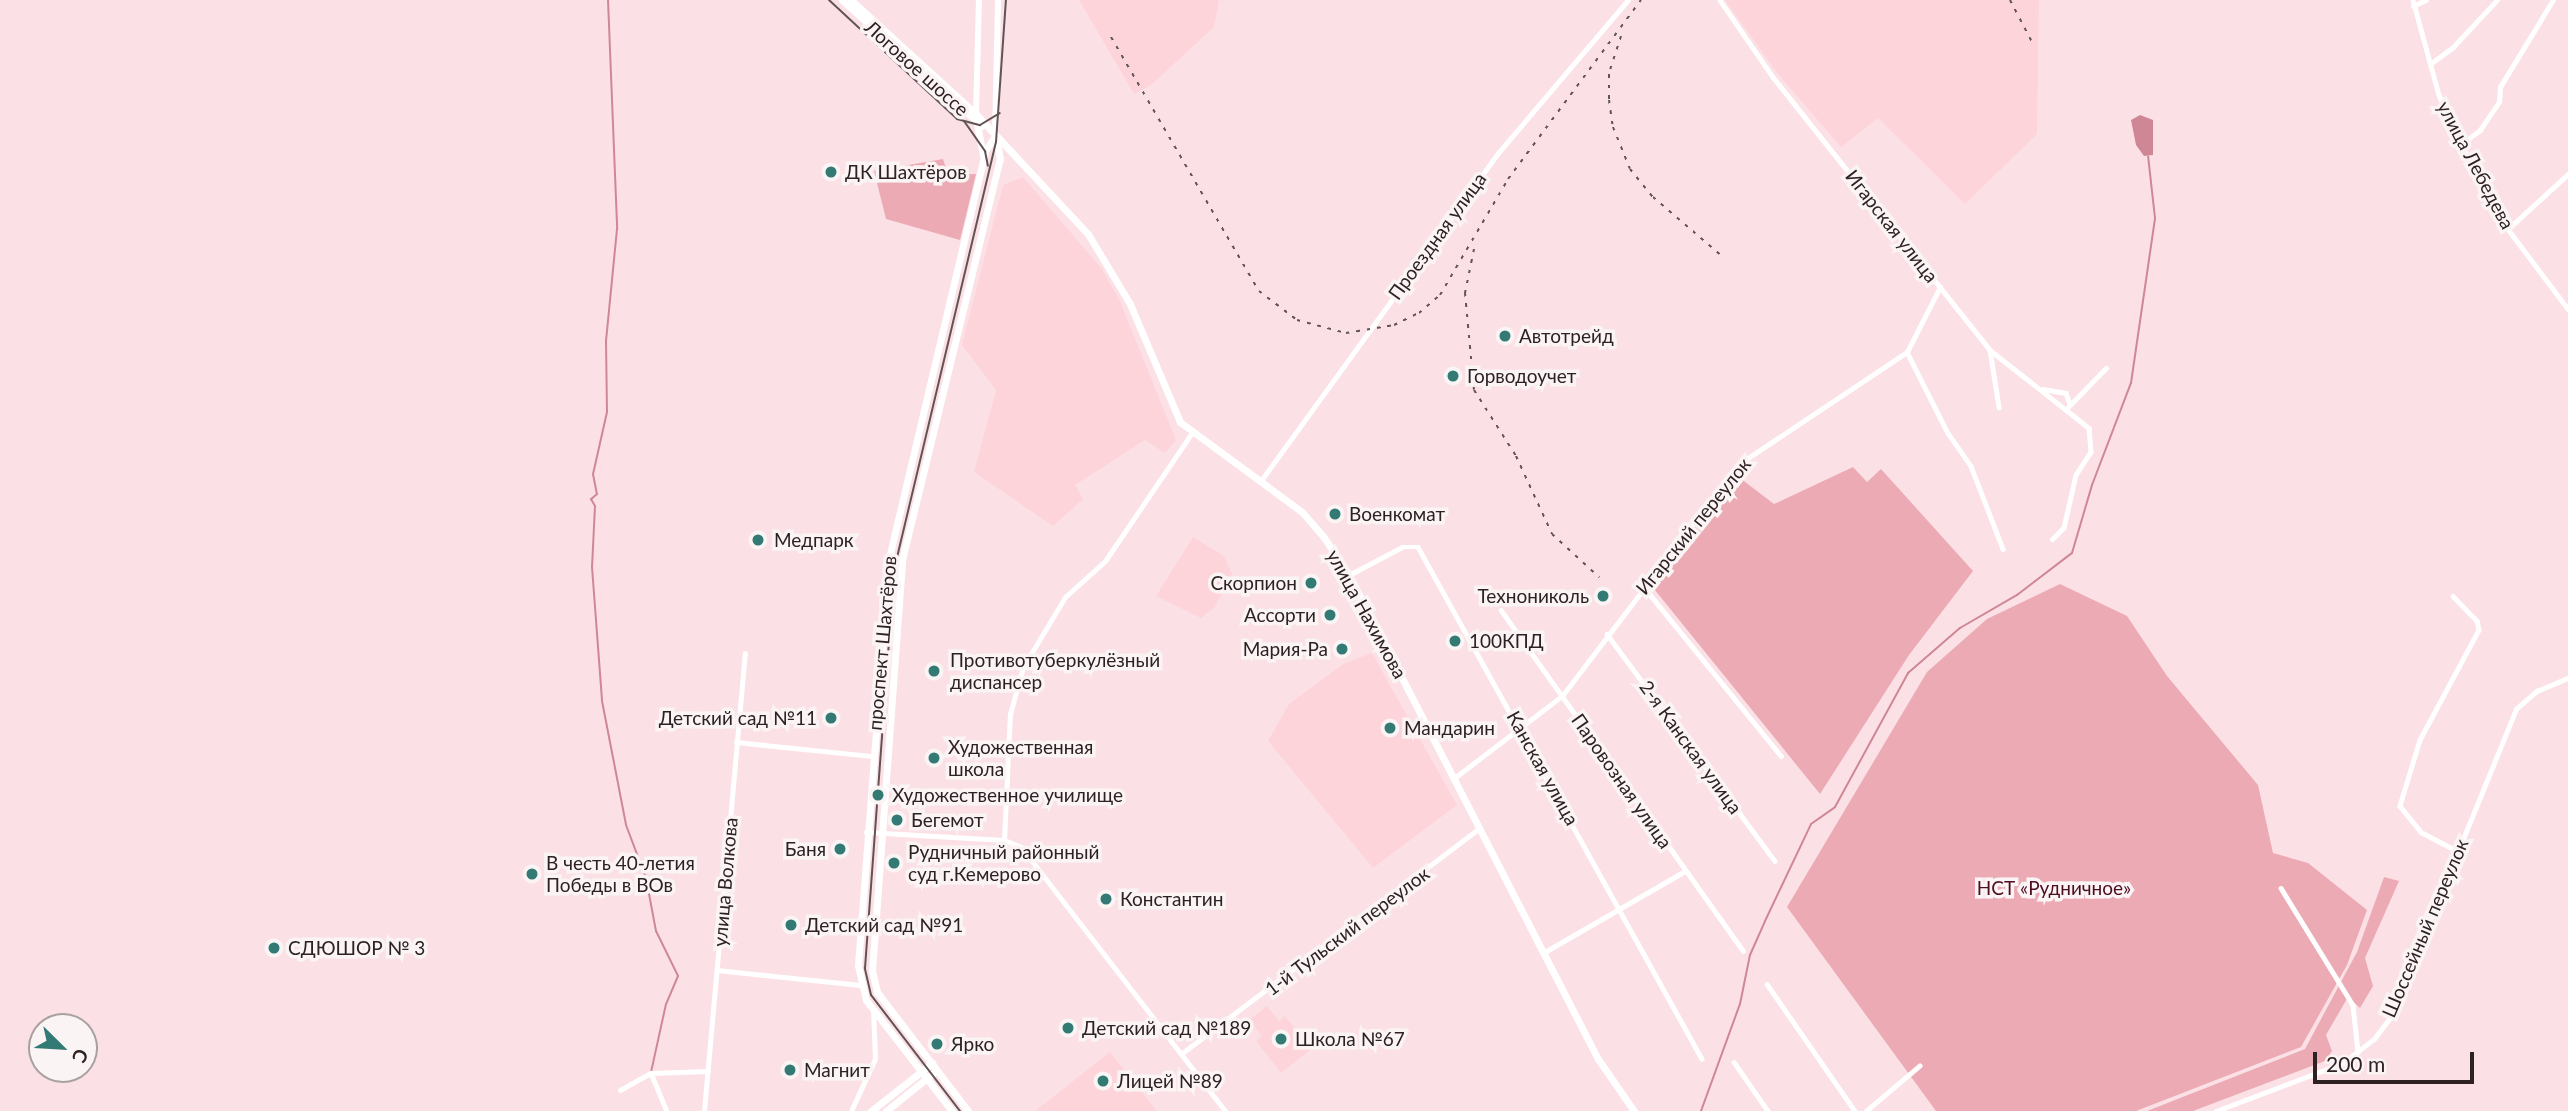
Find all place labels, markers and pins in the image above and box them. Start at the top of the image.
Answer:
place label: ДК Шахтёров [845,161,967,183]
marker: ДК Шахтёров [823,164,839,180]
place label: Автотрейд [1519,325,1614,347]
marker: Автотрейд [1497,328,1513,344]
place label: Горводоучет [1467,365,1576,387]
marker: Горводоучет [1445,368,1461,384]
place label: Военкомат [1349,503,1445,525]
marker: Военкомат [1327,506,1343,522]
place label: Медпарк [774,529,854,551]
marker: Медпарк [748,530,768,550]
place label: Скорпион [1210,572,1297,594]
marker: Скорпион [1303,575,1319,591]
place label: Технониколь [1477,585,1589,607]
marker: Технониколь [1595,588,1611,604]
place label: Ассорти [1244,604,1316,626]
marker: Ассорти [1322,607,1338,623]
place label: 100КПД [1469,630,1544,652]
marker: 100КПД [1447,633,1463,649]
place label: Мария-Ра [1243,638,1328,660]
marker: Мария-Ра [1334,641,1350,657]
place label: Противотуберкулёзный диспансер [950,649,1160,693]
marker: Противотуберкулёзный диспансер [924,661,944,681]
place label: Детский сад №11 [659,707,817,729]
marker: Детский сад №11 [823,710,839,726]
place label: Мандарин [1404,717,1495,739]
marker: Мандарин [1382,720,1398,736]
place label: Художественная школа [948,736,1093,780]
marker: Художественная школа [926,750,942,766]
place label: Художественное училище [892,784,1123,806]
marker: Художественное училище [870,787,886,803]
place label: Бегемот [911,809,984,831]
marker: Бегемот [889,812,905,828]
place label: Баня [785,838,826,860]
marker: Баня [832,841,848,857]
place label: Рудничный районный суд г.Кемерово [908,841,1100,885]
place label: В честь 40-летия Победы в ВОв [546,852,695,896]
marker: Рудничный районный суд г.Кемерово [886,855,902,871]
marker: В честь 40-летия Победы в ВОв [524,866,540,882]
place label: Константин [1120,888,1223,910]
marker: Константин [1098,891,1114,907]
place label: Детский сад №91 [805,914,963,936]
marker: Детский сад №91 [783,917,799,933]
place label: СДЮШОР № 3 [288,937,425,959]
marker: СДЮШОР № 3 [266,940,282,956]
place label: Детский сад №189 [1082,1017,1251,1039]
marker: Детский сад №189 [1060,1020,1076,1036]
place label: Школа №67 [1295,1028,1405,1050]
marker: Школа №67 [1273,1031,1289,1047]
place label: Ярко [951,1033,994,1055]
marker: Ярко [929,1036,945,1052]
place label: Магнит [804,1059,870,1081]
marker: Магнит [782,1062,798,1078]
place label: Лицей №89 [1117,1070,1223,1092]
marker: Лицей №89 [1095,1073,1111,1089]

